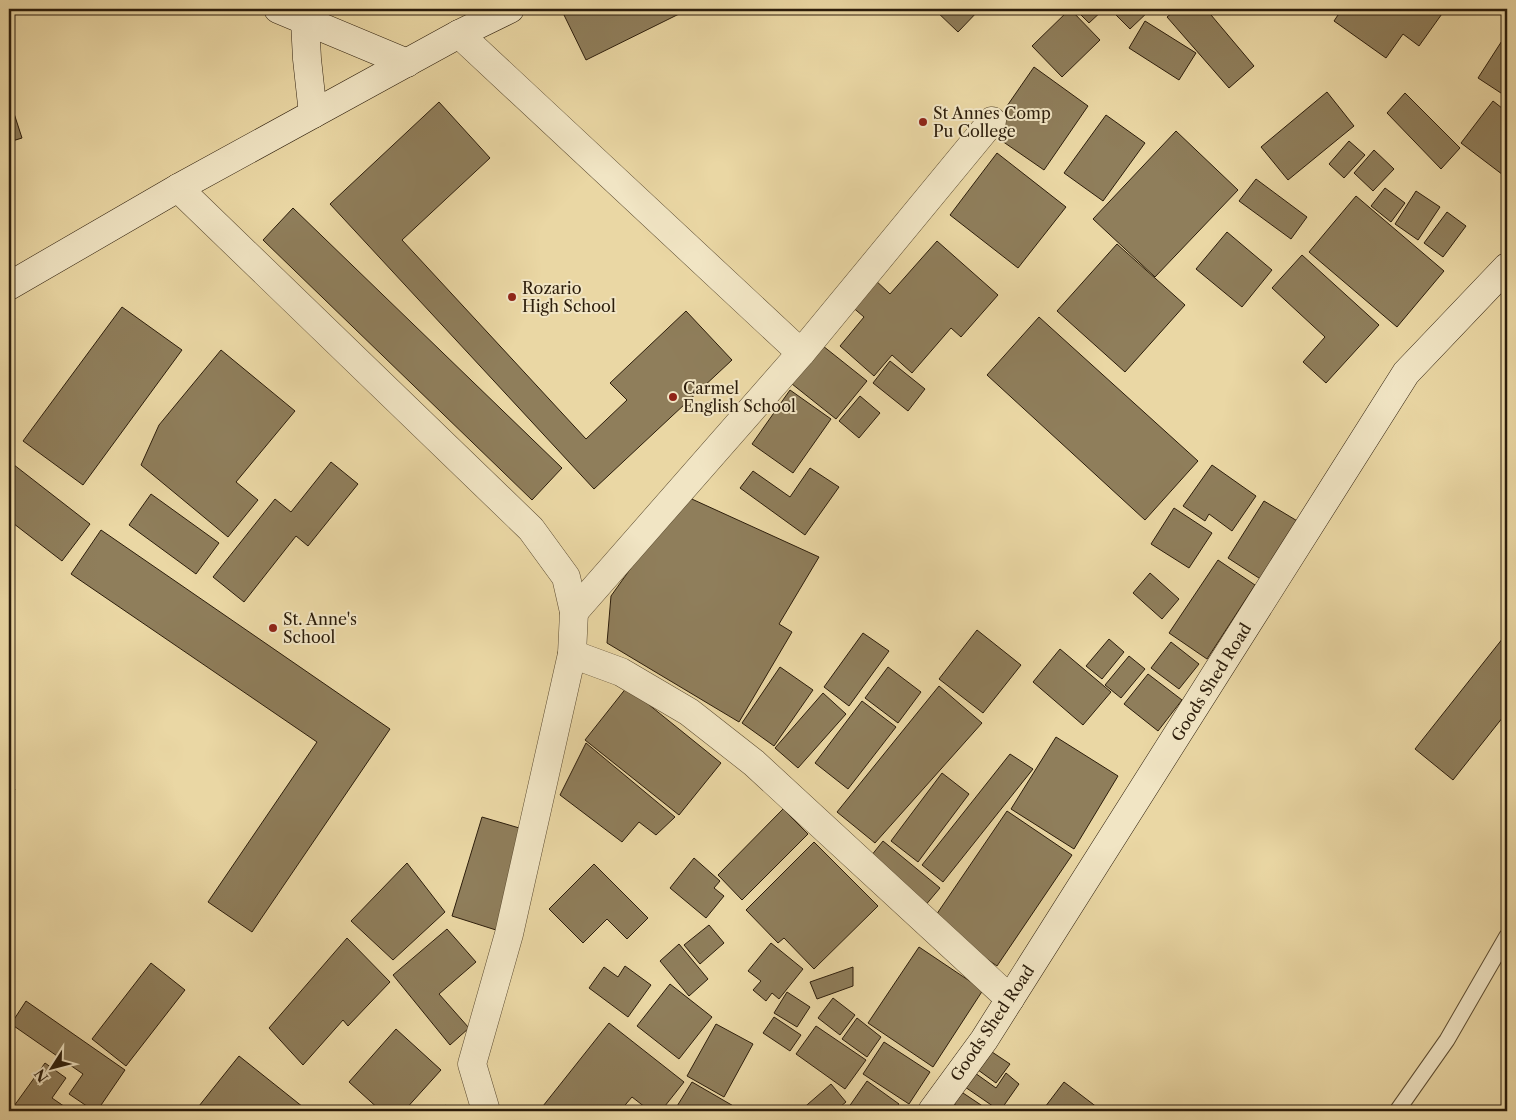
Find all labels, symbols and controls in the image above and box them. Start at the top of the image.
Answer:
place label: St Annes Comp Pu College [933,103,1051,141]
marker: St Annes Comp Pu College [917,116,929,128]
place label: Rozario High School [522,278,616,316]
marker: Rozario High School [506,291,518,303]
place label: Carmel English School [683,378,796,416]
marker: Carmel English School [667,391,679,403]
place label: St. Anne's School [283,609,357,647]
street label: Goods Shed Road [1167,619,1256,745]
marker: St. Anne's School [267,622,279,634]
street label: Goods Shed Road [946,961,1038,1085]
north arrow [28,1042,78,1092]
text: N [31,1065,52,1086]

